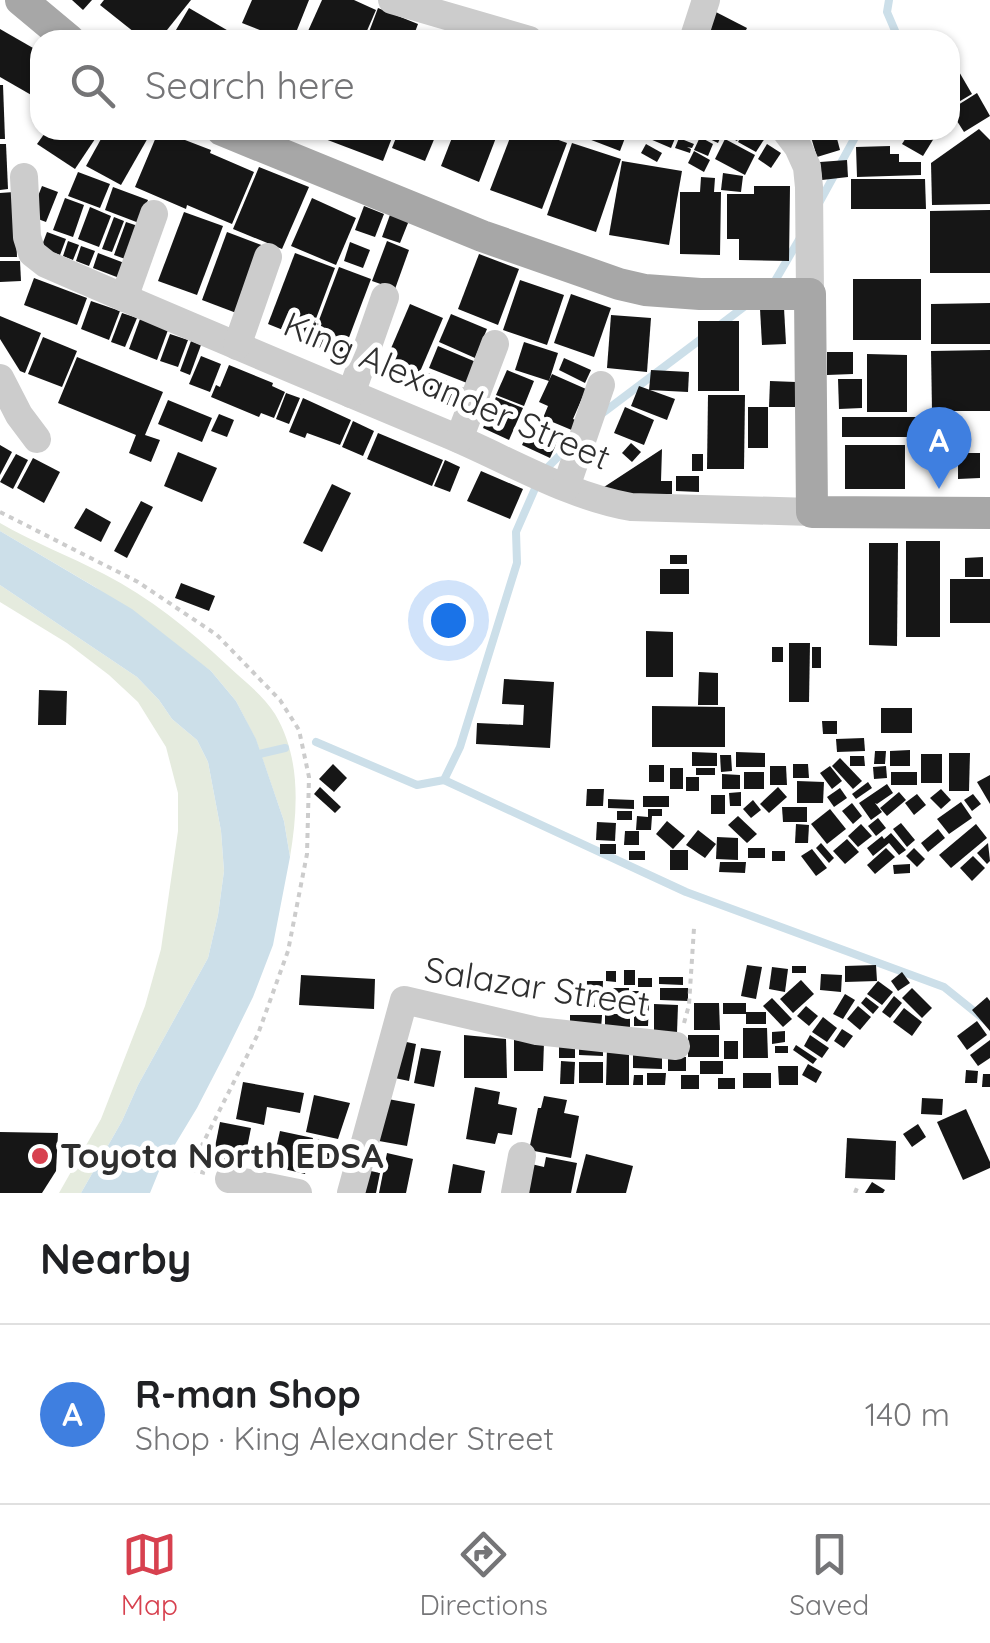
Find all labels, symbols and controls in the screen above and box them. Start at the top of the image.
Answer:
search box [30,30,960,140]
icon: search [65,58,120,113]
text: Search here [145,61,355,109]
street label: King Alexander Street [277,301,617,479]
pin: A [906,406,972,489]
your location [423,595,474,646]
street label: Salazar Street [422,947,653,1025]
place label: Toyota North EDSA [60,1133,384,1177]
marker: Toyota North EDSA [29,1145,51,1167]
text: Nearby [40,1232,191,1285]
text: R-man Shop [135,1370,361,1418]
text: A [62,1394,83,1434]
text: 140 m [865,1394,950,1434]
text: Shop · King Alexander Street [135,1418,554,1458]
tab: Map [121,1527,178,1622]
tab: Directions [419,1527,548,1622]
tab: Saved [789,1527,869,1622]

